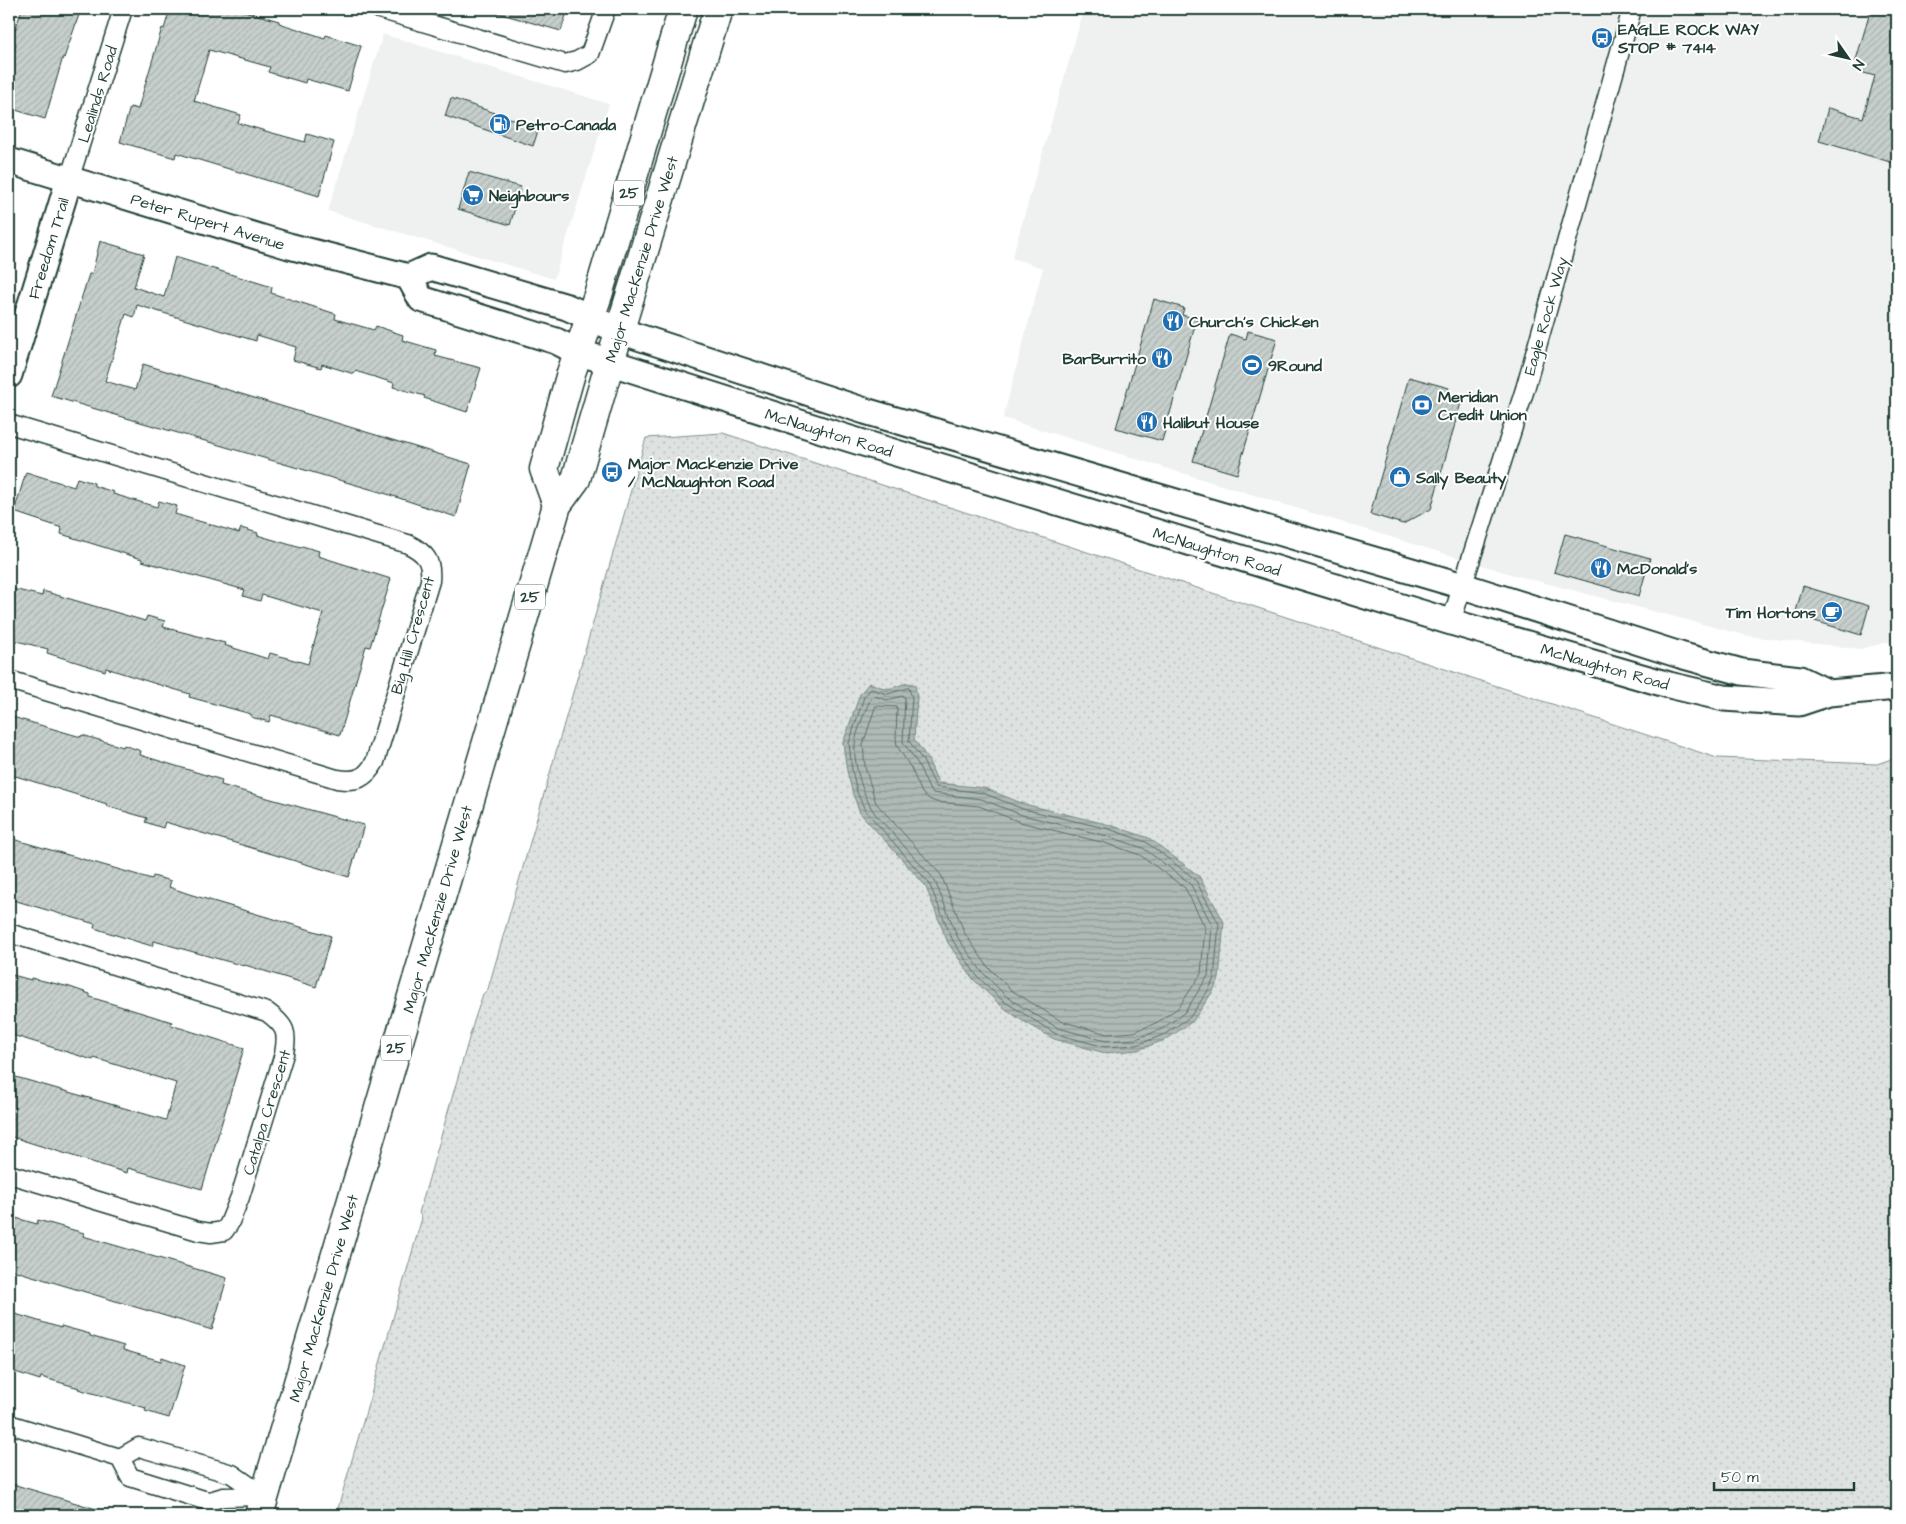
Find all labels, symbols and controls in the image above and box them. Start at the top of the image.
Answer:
place label: EAGLE ROCK WAY STOP # 7414 [1617,19,1760,59]
bus stop icon: EAGLE ROCK WAY STOP # 7414 [1590,26,1614,50]
north arrow [1824,32,1874,82]
street label: Lealinds Road [73,43,123,145]
text: N [1847,55,1869,74]
fuel station icon: Petro-Canada [488,112,512,136]
place label: Petro-Canada [516,114,617,136]
street label: Major MacKenzie Drive West [600,153,684,365]
road number: 25 [614,180,644,206]
supermarket icon: Neighbours [461,183,485,207]
place label: Neighbours [489,185,569,209]
street label: Peter Rupert Avenue [128,188,288,256]
street label: Freedom Trail [23,195,75,302]
street label: Eagle Rock Way [1519,254,1574,378]
restaurant icon: Church's Chicken [1161,309,1185,333]
place label: Church's Chicken [1189,311,1319,333]
restaurant icon: BarBurrito [1150,346,1174,370]
place label: BarBurrito [1063,348,1147,370]
sports icon: 9Round [1240,353,1264,377]
place label: 9Round [1268,355,1323,377]
place label: Meridian Credit Union [1438,386,1527,426]
bank icon: Meridian Credit Union [1410,393,1434,417]
street label: McNaughton Road [762,403,895,464]
restaurant icon: Halibut House [1135,410,1159,434]
place label: Halibut House [1163,412,1260,434]
place label: Major Mackenzie Drive / McNaughton Road [628,453,799,495]
bus stop icon: Major Mackenzie Drive / McNaughton Road [600,460,624,484]
shop icon: Sally Beauty [1388,465,1412,489]
place label: Sally Beauty [1415,467,1506,490]
street label: McNaughton Road [1150,522,1283,583]
restaurant icon: McDonald's [1589,556,1613,580]
place label: McDonald's [1617,558,1697,580]
street label: Big Hill Crescent [386,573,441,697]
road number: 25 [515,584,545,610]
cafe icon: Tim Hortons [1820,600,1844,624]
place label: Tim Hortons [1725,602,1816,624]
street label: McNaughton Road [1538,638,1671,697]
street label: Major MacKenzie Drive West [398,802,478,1016]
road number: 25 [381,1036,411,1060]
street label: Catalpa Crescent [237,1046,297,1178]
street label: Major MacKenzie Drive West [284,1191,364,1405]
scale bar [1714,1459,1854,1491]
text: 50 m [1721,1467,1759,1488]

